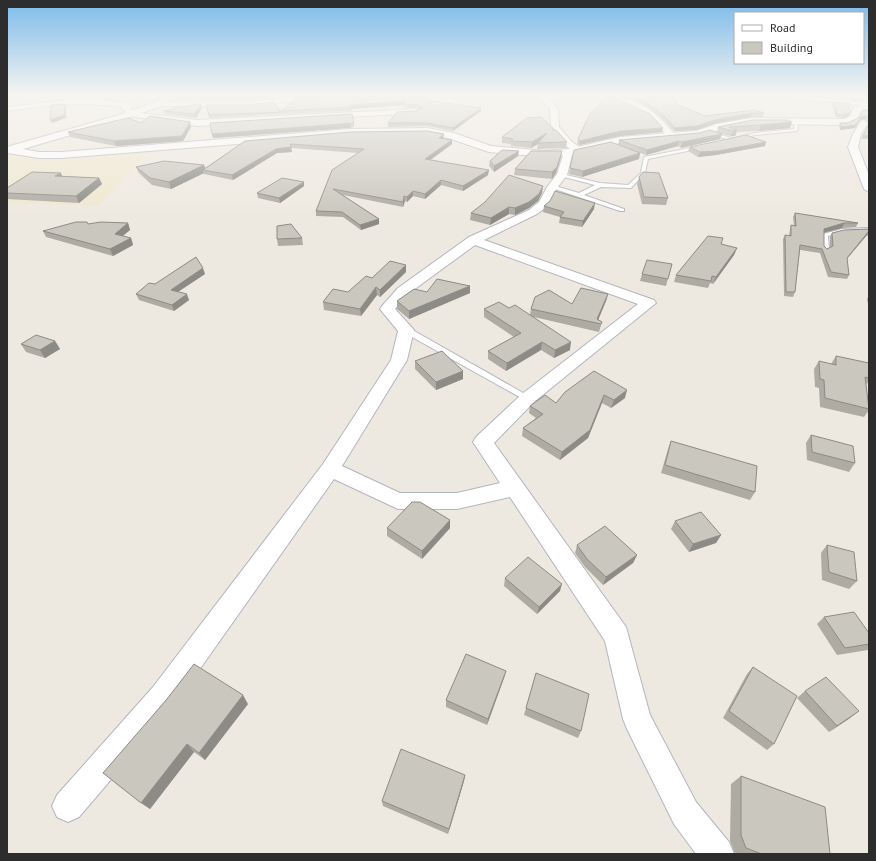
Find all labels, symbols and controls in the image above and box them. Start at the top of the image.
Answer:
legend [734,12,864,64]
text: Road [770,20,795,35]
text: Building [770,40,813,55]

